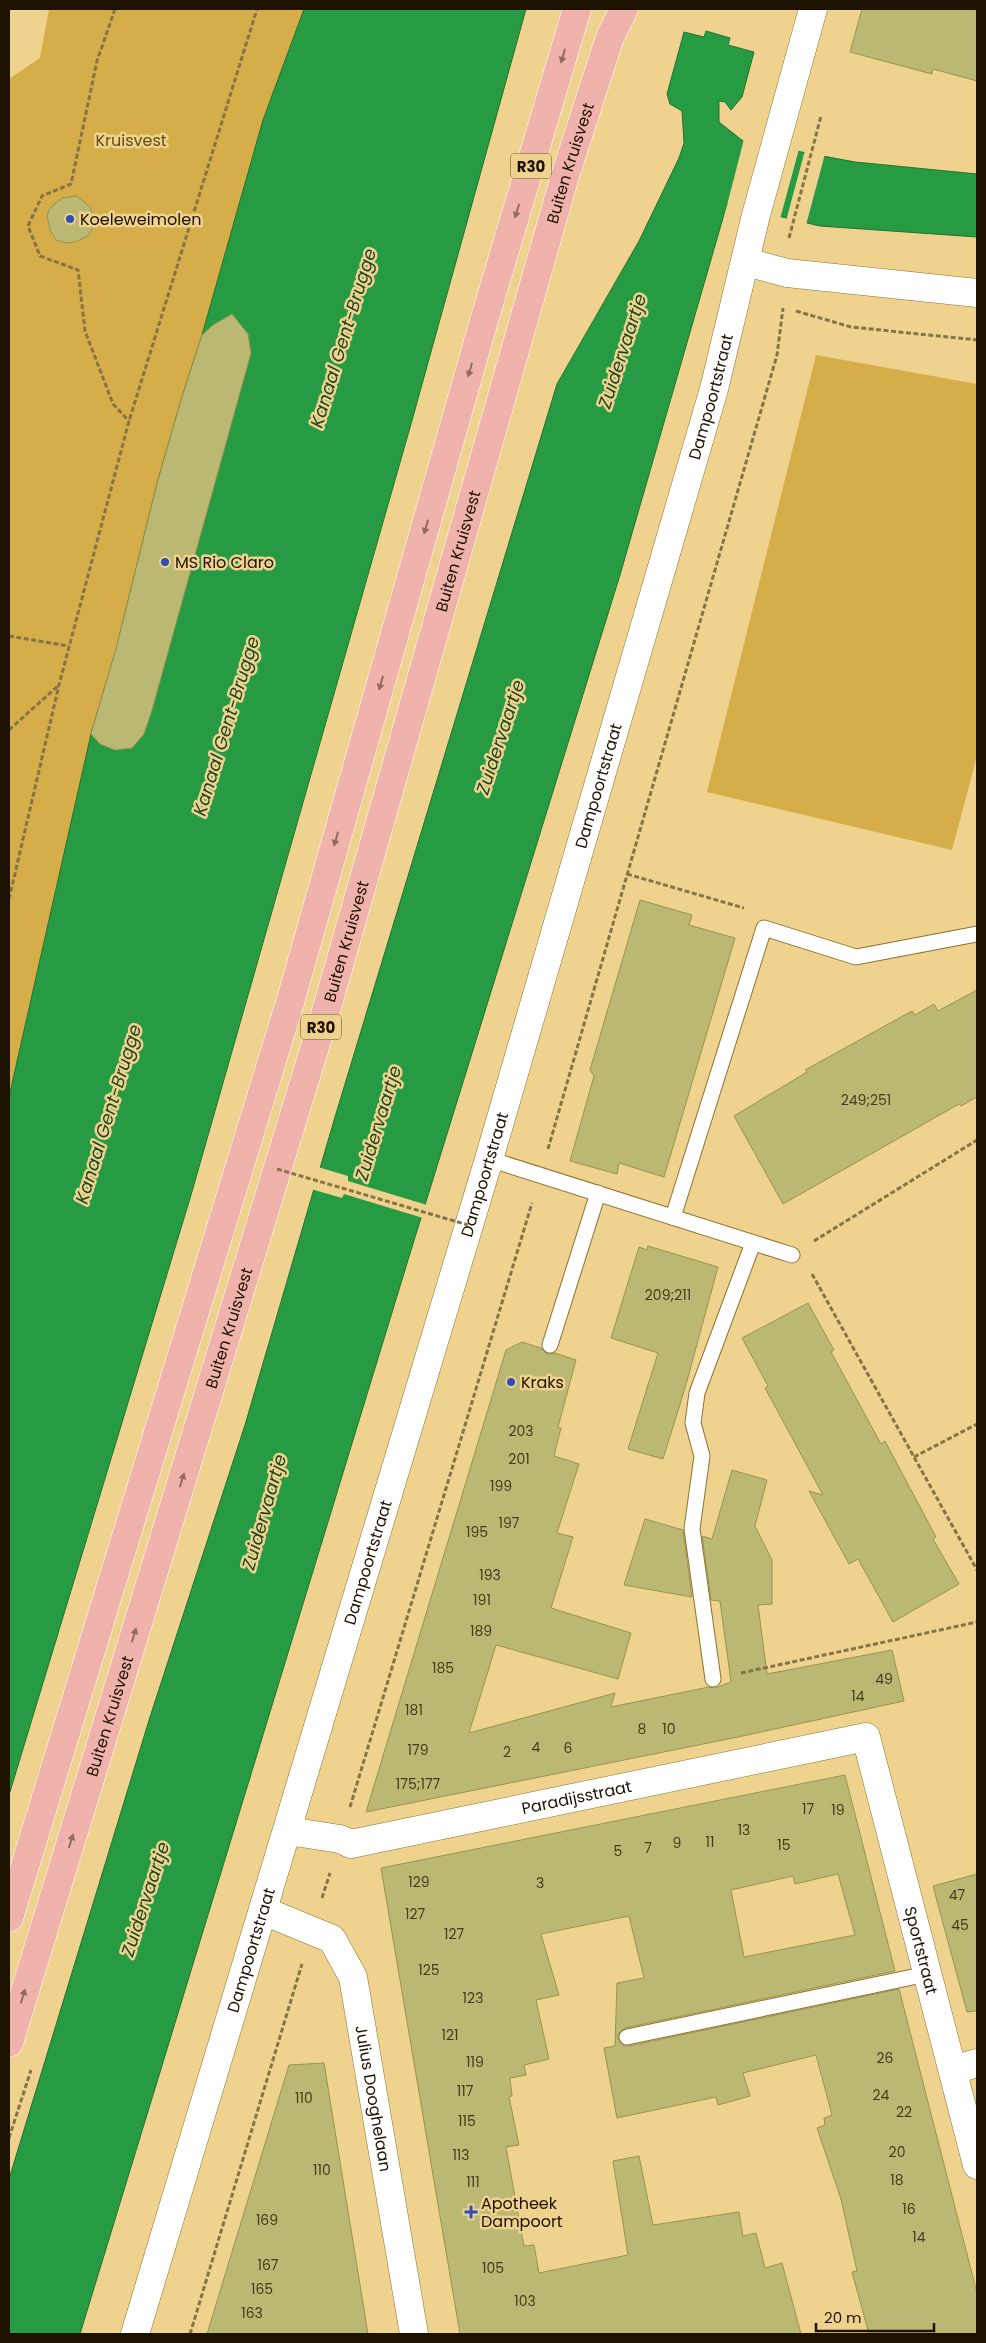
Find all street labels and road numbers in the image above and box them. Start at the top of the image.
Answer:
street label: Buiten Kruisvest [540,99,600,226]
road number: R30 [511,154,551,178]
street label: Dampoortstraat [682,331,738,462]
street label: Buiten Kruisvest [429,487,486,615]
street label: Dampoortstraat [569,720,627,851]
street label: Buiten Kruisvest [318,878,374,1005]
road number: R30 [301,1014,341,1040]
street label: Dampoortstraat [455,1109,514,1240]
street label: Buiten Kruisvest [199,1264,258,1391]
street label: Dampoortstraat [338,1497,397,1628]
street label: Buiten Kruisvest [80,1653,139,1779]
street label: Paradijsstraat [520,1775,634,1820]
street label: Dampoortstraat [221,1885,280,2015]
street label: Sportstraat [899,1904,944,1997]
street label: Julius Dooghelaan [350,2023,398,2173]

